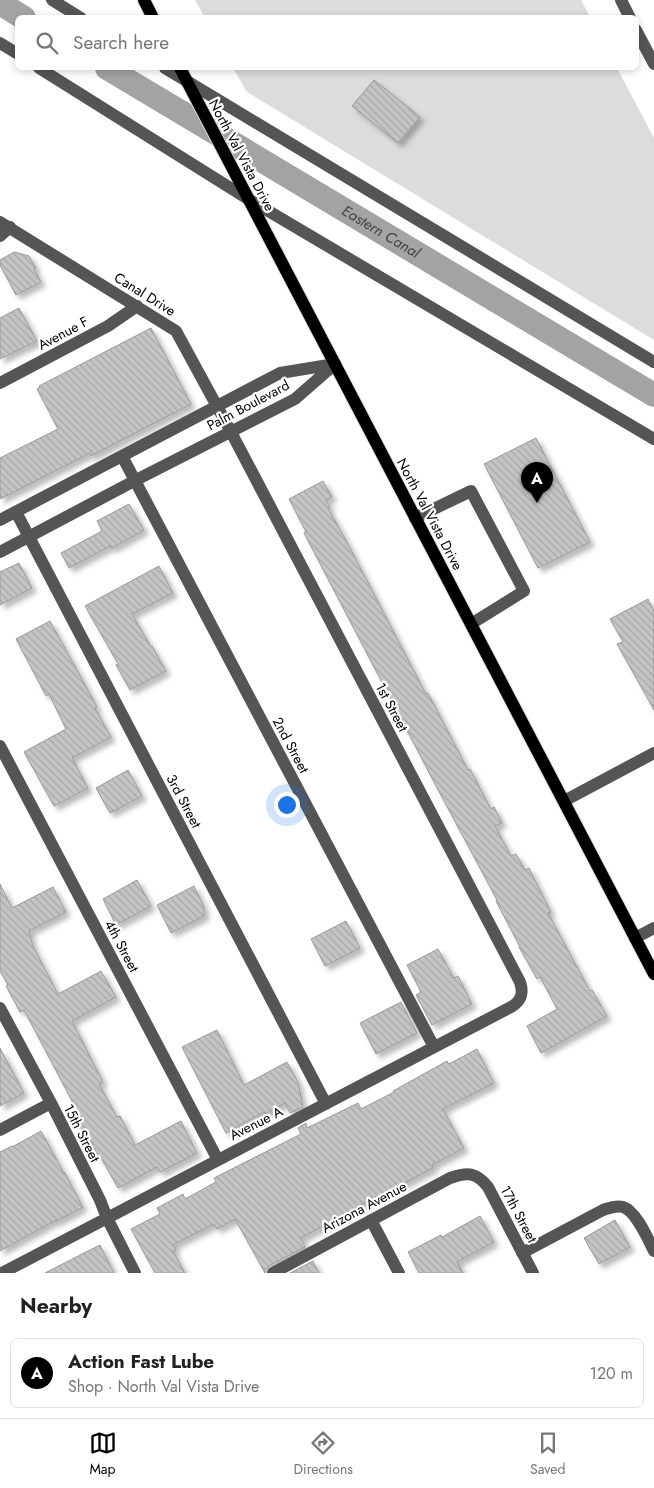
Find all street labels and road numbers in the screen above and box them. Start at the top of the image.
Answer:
street label: North Val Vista Drive [204,96,280,214]
street label: Canal Drive [110,267,180,321]
street label: Avenue F [34,311,92,355]
street label: Palm Boulevard [203,375,293,435]
street label: North Val Vista Drive [392,455,468,573]
street label: 1st Street [371,679,414,736]
street label: 2nd Street [268,713,314,777]
street label: 3rd Street [162,771,207,832]
street label: 4th Street [100,916,144,976]
street label: 15th Street [59,1101,105,1166]
street label: Avenue A [226,1101,287,1145]
street label: Arizona Avenue [318,1176,410,1238]
street label: 17th Street [496,1182,543,1247]

